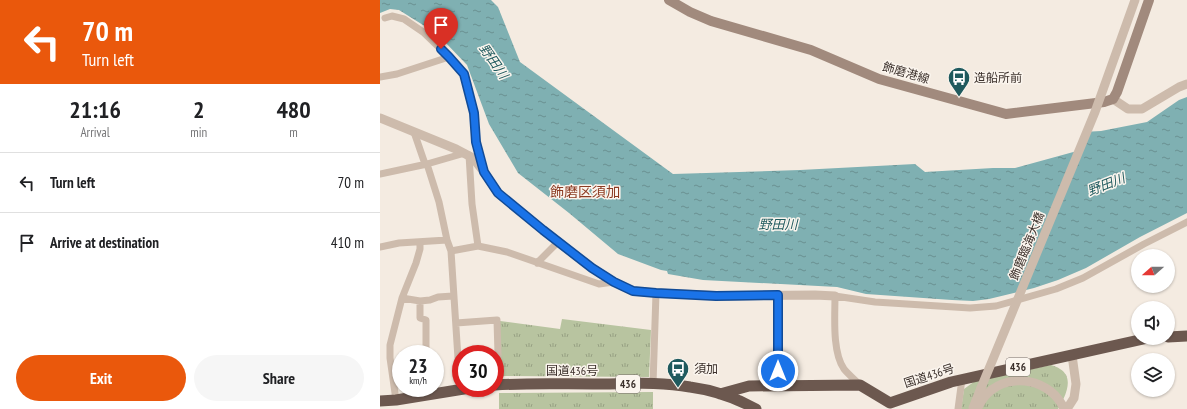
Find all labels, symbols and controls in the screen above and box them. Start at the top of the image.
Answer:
pin [424,8,458,49]
text: 70 m [82,12,133,49]
icon: arrive [430,14,452,36]
icon: left [16,16,68,68]
water label: 野田川 [475,40,513,84]
text: Turn left [82,48,134,71]
street label: 飾磨港線 [881,59,931,86]
bus stop icon: 造船所前 [946,65,972,98]
place label: 造船所前 [974,70,1022,85]
text: 21:16 [69,94,121,125]
text: 2 [193,94,204,125]
text: 480 [276,94,311,125]
text: Arrival [80,124,110,141]
text: min [190,124,207,141]
text: m [289,124,298,141]
water label: 野田川 [1085,169,1129,199]
icon: left [16,172,38,194]
text: Turn left [50,173,95,192]
text: 70 m [338,173,364,192]
district label: 飾磨区須加 [550,183,620,201]
street label: 飾磨臨海大橋 [1006,210,1047,282]
water label: 野田川 [758,216,799,233]
icon: arrive [16,232,38,254]
text: Arrive at destination [50,233,159,252]
text: 410 m [331,233,364,252]
north arrow [1131,249,1175,293]
map controls [1131,249,1175,397]
button: sound [1131,301,1175,345]
speed limit sign: 30 [452,345,504,397]
position arrow [757,350,799,392]
text: 23 [408,353,428,379]
button: layers [1131,353,1175,397]
button: Exit [16,355,186,401]
button: Share [194,355,364,401]
bus stop icon: 須加 [665,356,691,389]
road number: 436 [1006,358,1030,376]
street label: 国道436号 [902,360,956,391]
place label: 須加 [694,361,718,376]
street label: 国道436号 [546,363,598,378]
text: km/h [409,374,427,387]
road number: 436 [616,375,640,393]

